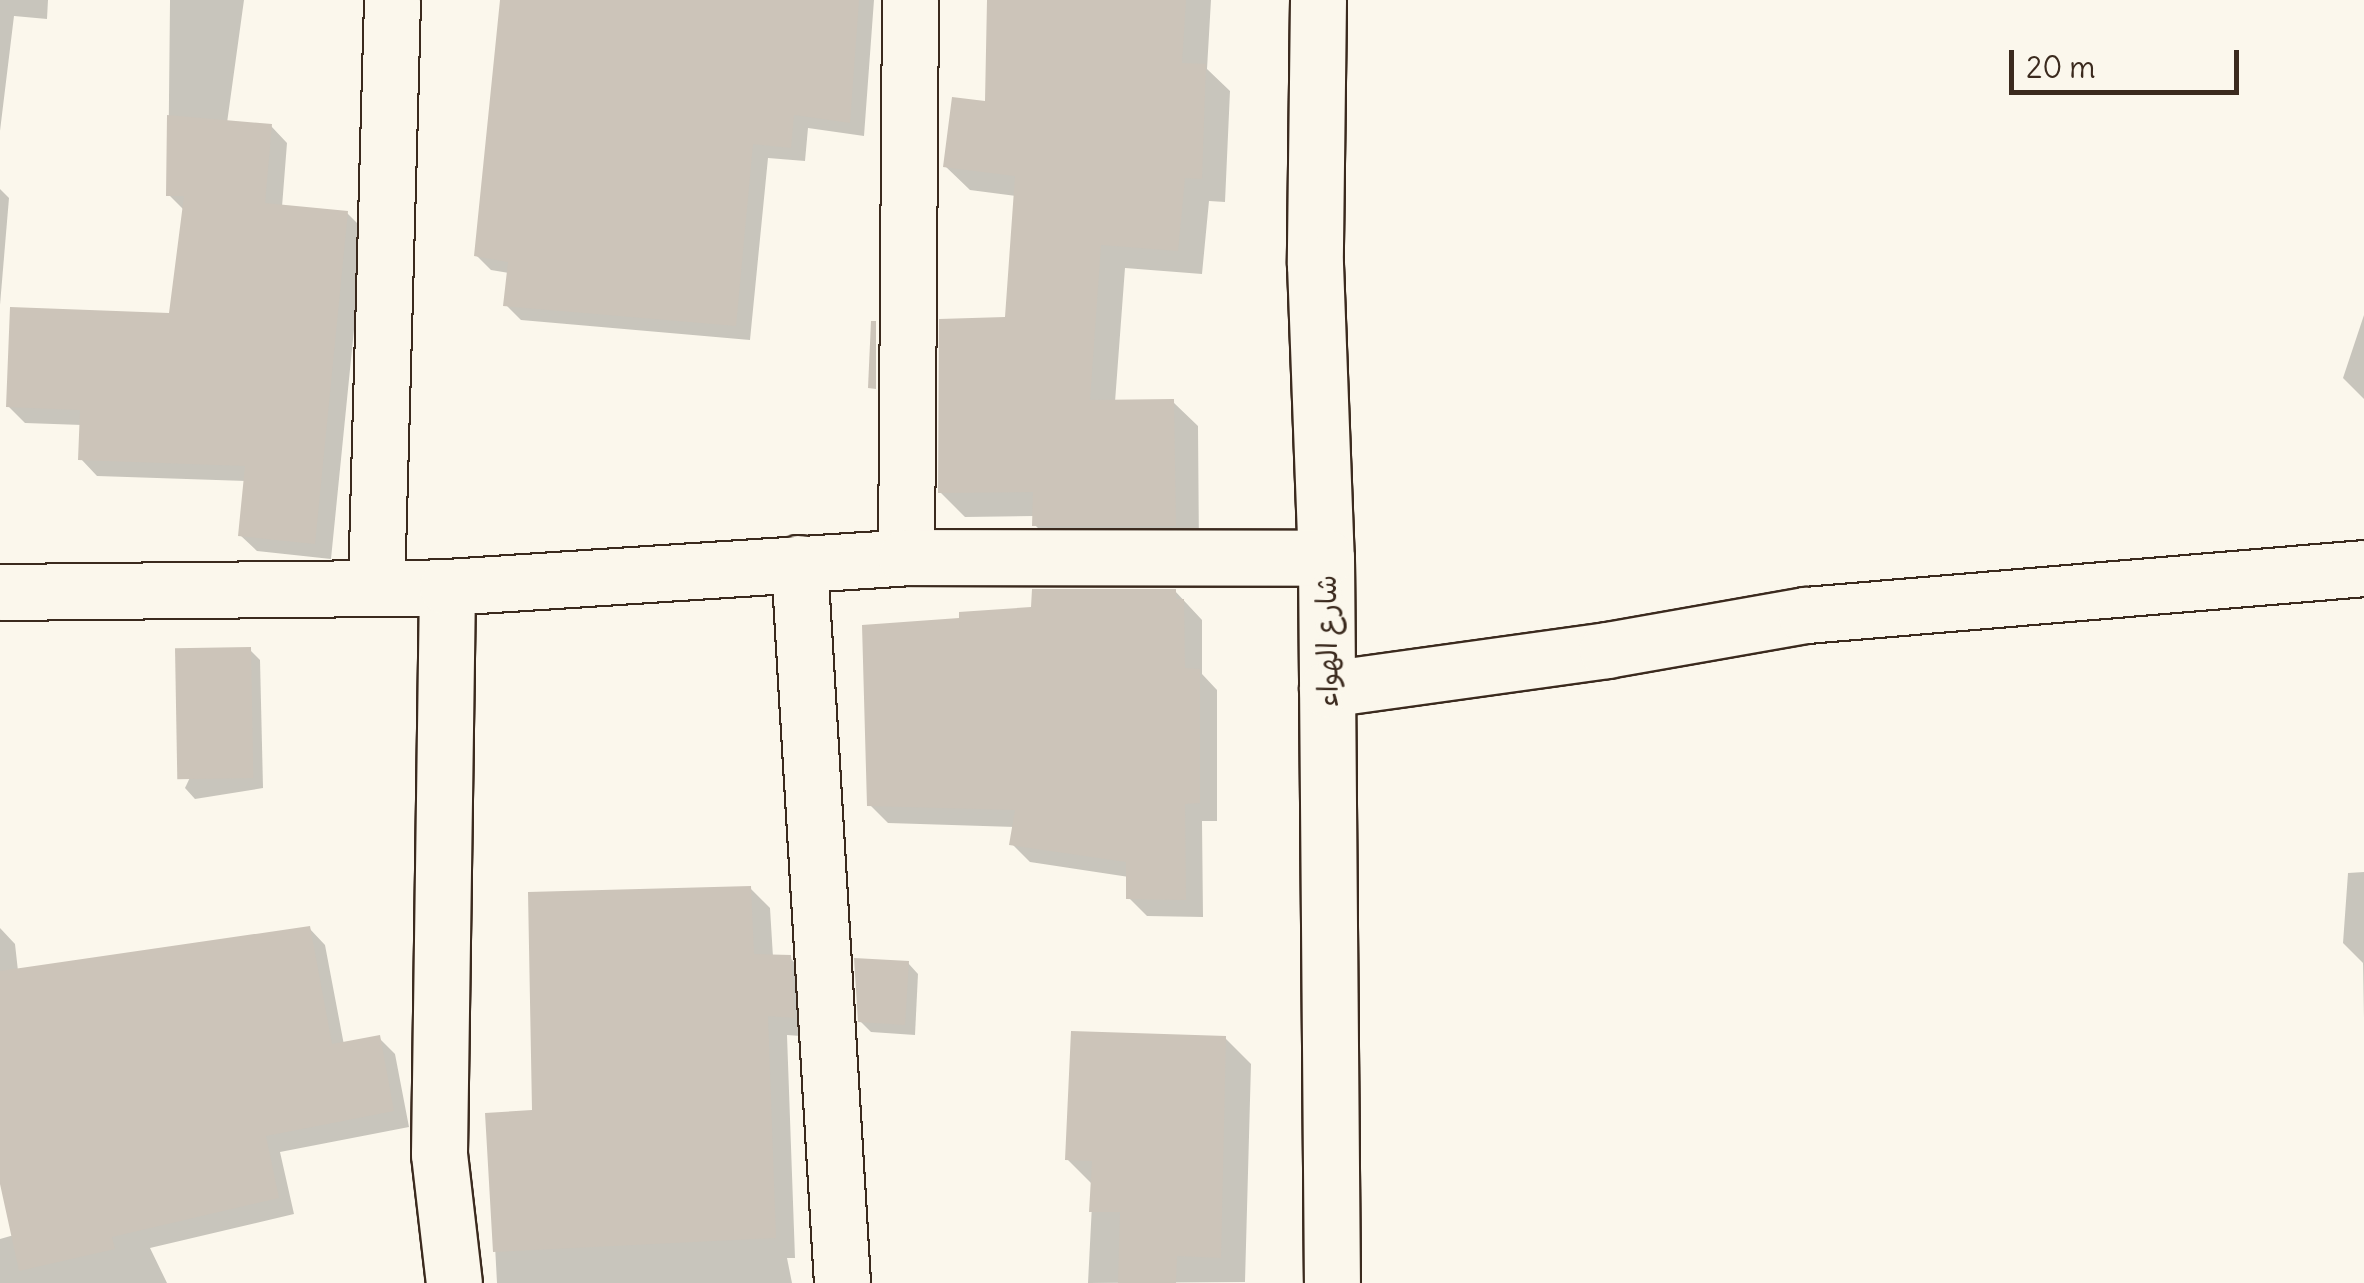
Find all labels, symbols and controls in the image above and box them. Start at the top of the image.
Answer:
scale bar [2014,30,2244,92]
text: 20 m [2026,48,2096,86]
street label: شارع الهواء [1309,575,1345,707]

